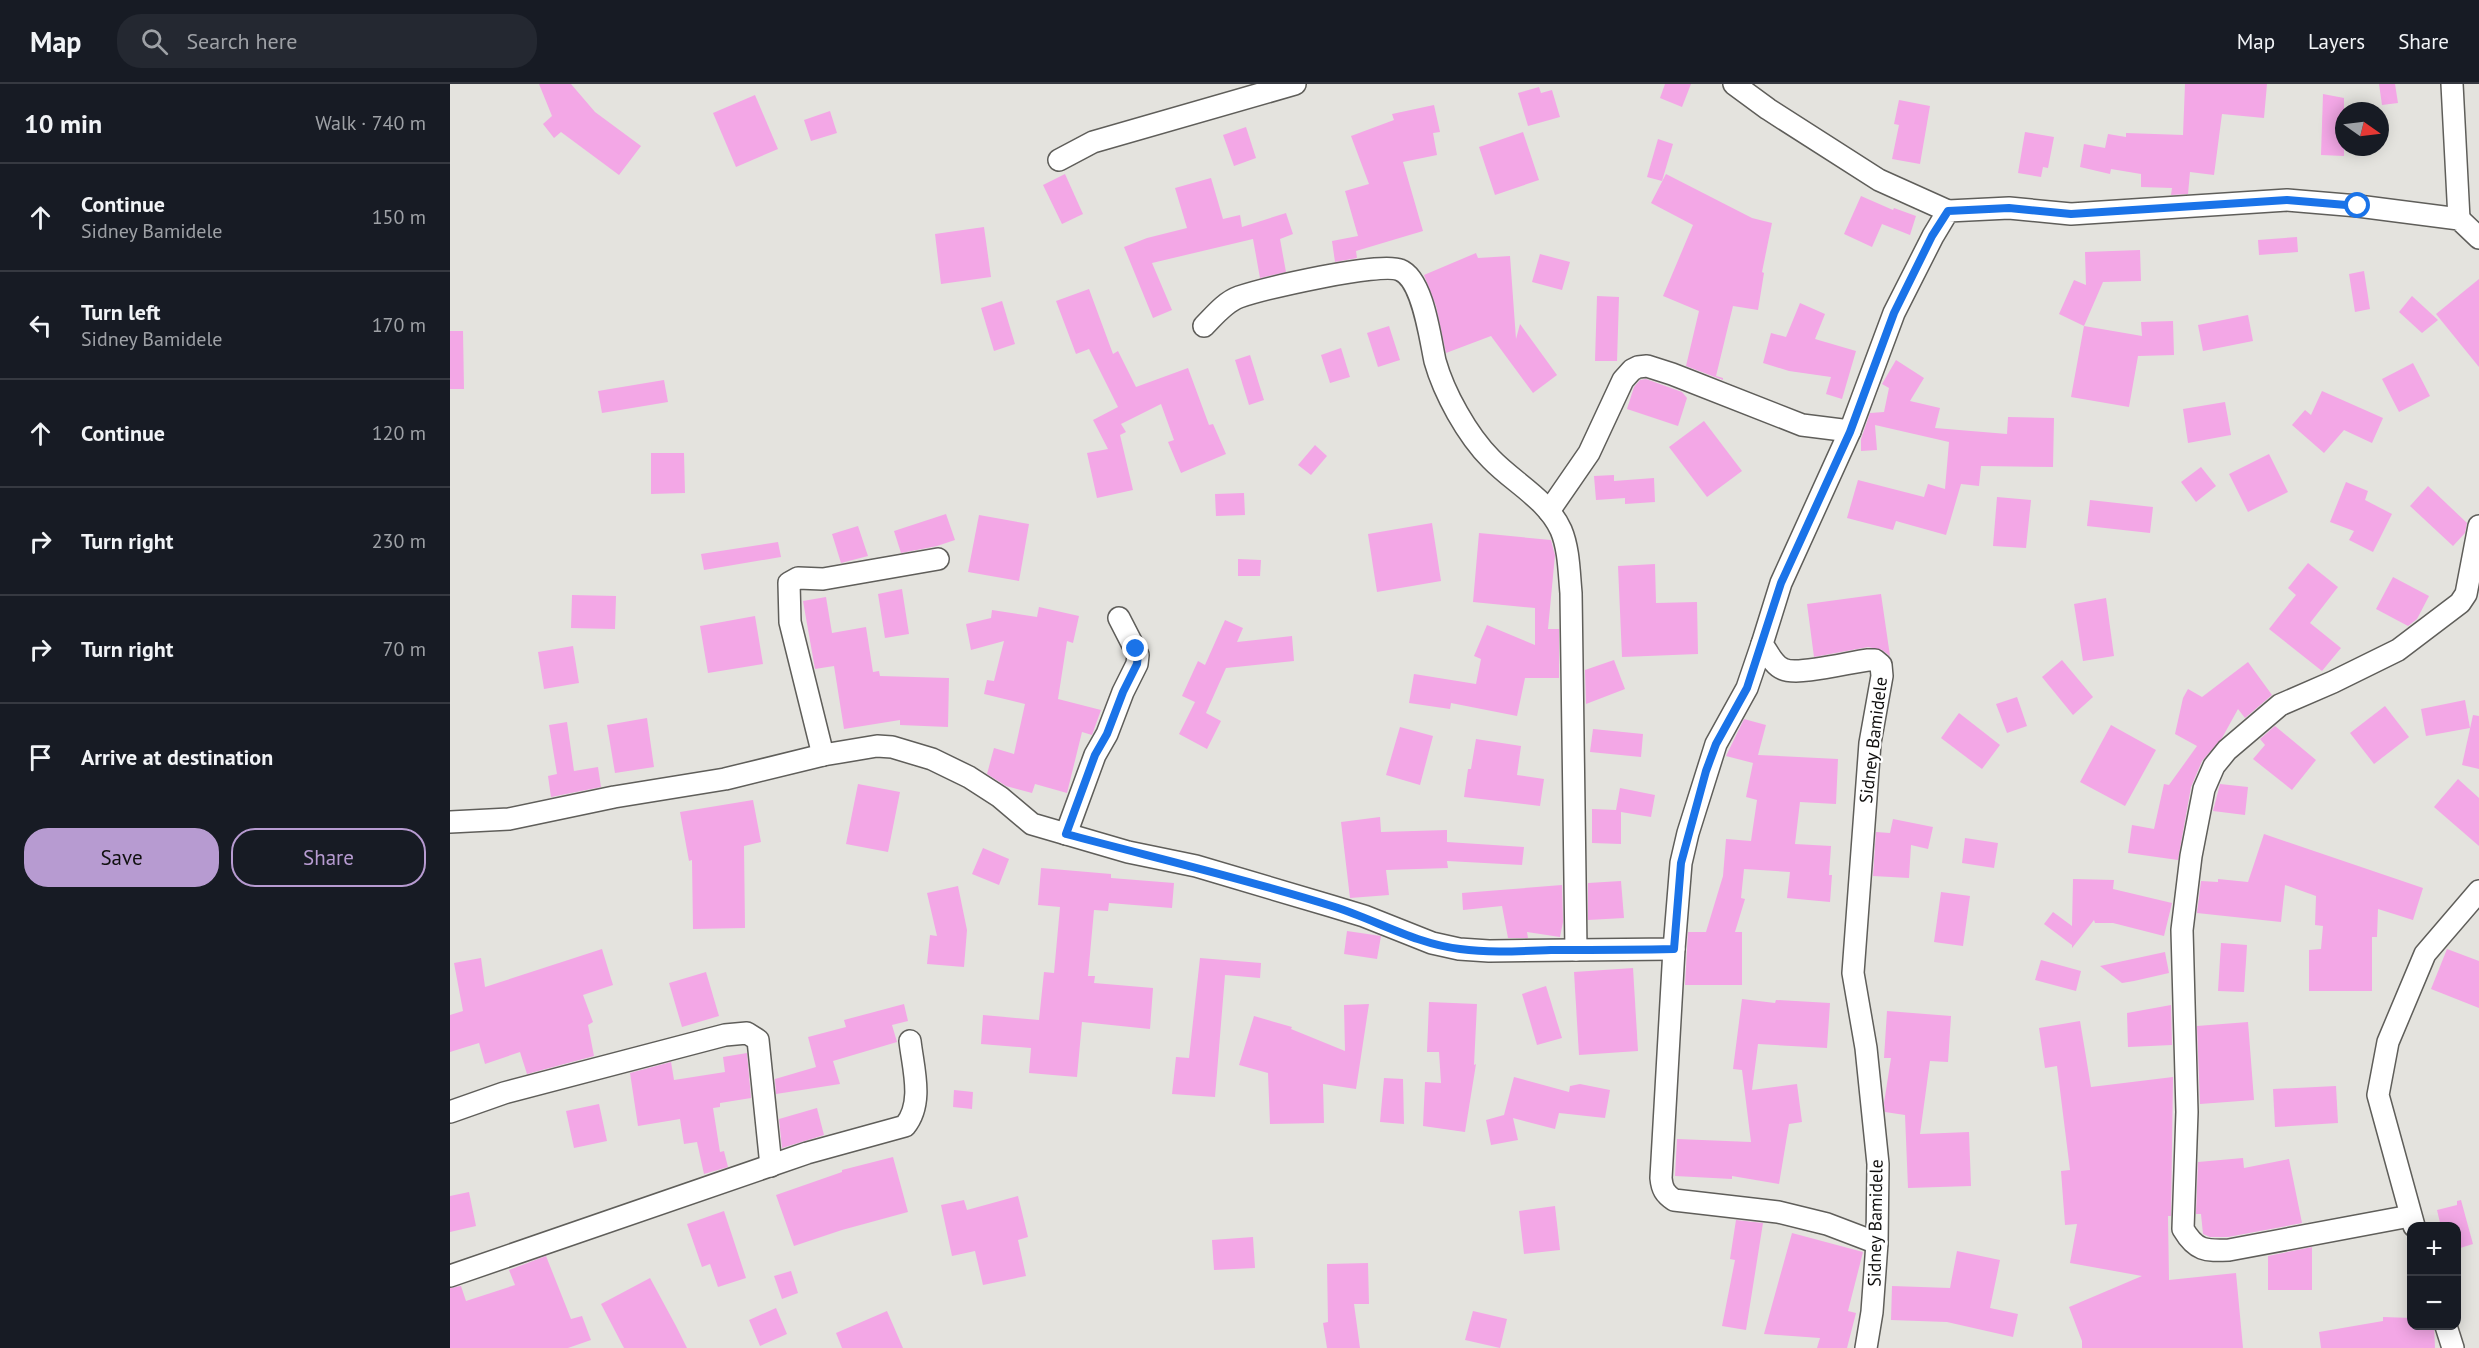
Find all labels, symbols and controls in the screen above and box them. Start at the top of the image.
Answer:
search box [117,14,537,68]
text: Map [30,23,81,60]
icon: search [138,25,171,58]
text: Search here [186,27,297,55]
text: Map [2237,28,2275,55]
text: Layers [2308,28,2365,55]
text: Share [2398,28,2449,55]
north arrow [2335,102,2389,156]
text: 10 min [24,107,102,140]
text: Walk · 740 m [315,110,426,136]
text: Continue [81,190,165,218]
route start [2344,192,2370,218]
icon: ahead [24,201,57,234]
text: 150 m [372,204,426,230]
text: Sidney Bamidele [81,218,222,244]
text: Turn left [81,298,161,326]
icon: left [24,309,57,342]
text: 170 m [372,312,426,338]
text: Sidney Bamidele [81,326,222,352]
icon: ahead [24,417,57,450]
text: Continue [81,419,165,447]
text: 120 m [372,420,426,446]
icon: right [24,525,57,558]
text: Turn right [81,527,173,555]
text: 230 m [372,528,426,554]
icon: right [24,633,57,666]
text: Turn right [81,635,173,663]
route end [1122,635,1148,661]
text: 70 m [383,636,426,662]
street label: Sidney Bamidele [1854,675,1892,805]
icon: arrive [24,741,57,774]
text: Arrive at destination [81,743,273,771]
button: Save [24,828,219,887]
button: Share [231,828,426,887]
street label: Sidney Bamidele [1862,1159,1888,1287]
map controls [2407,1222,2461,1330]
button: + [2407,1222,2461,1276]
button: − [2407,1276,2461,1330]

